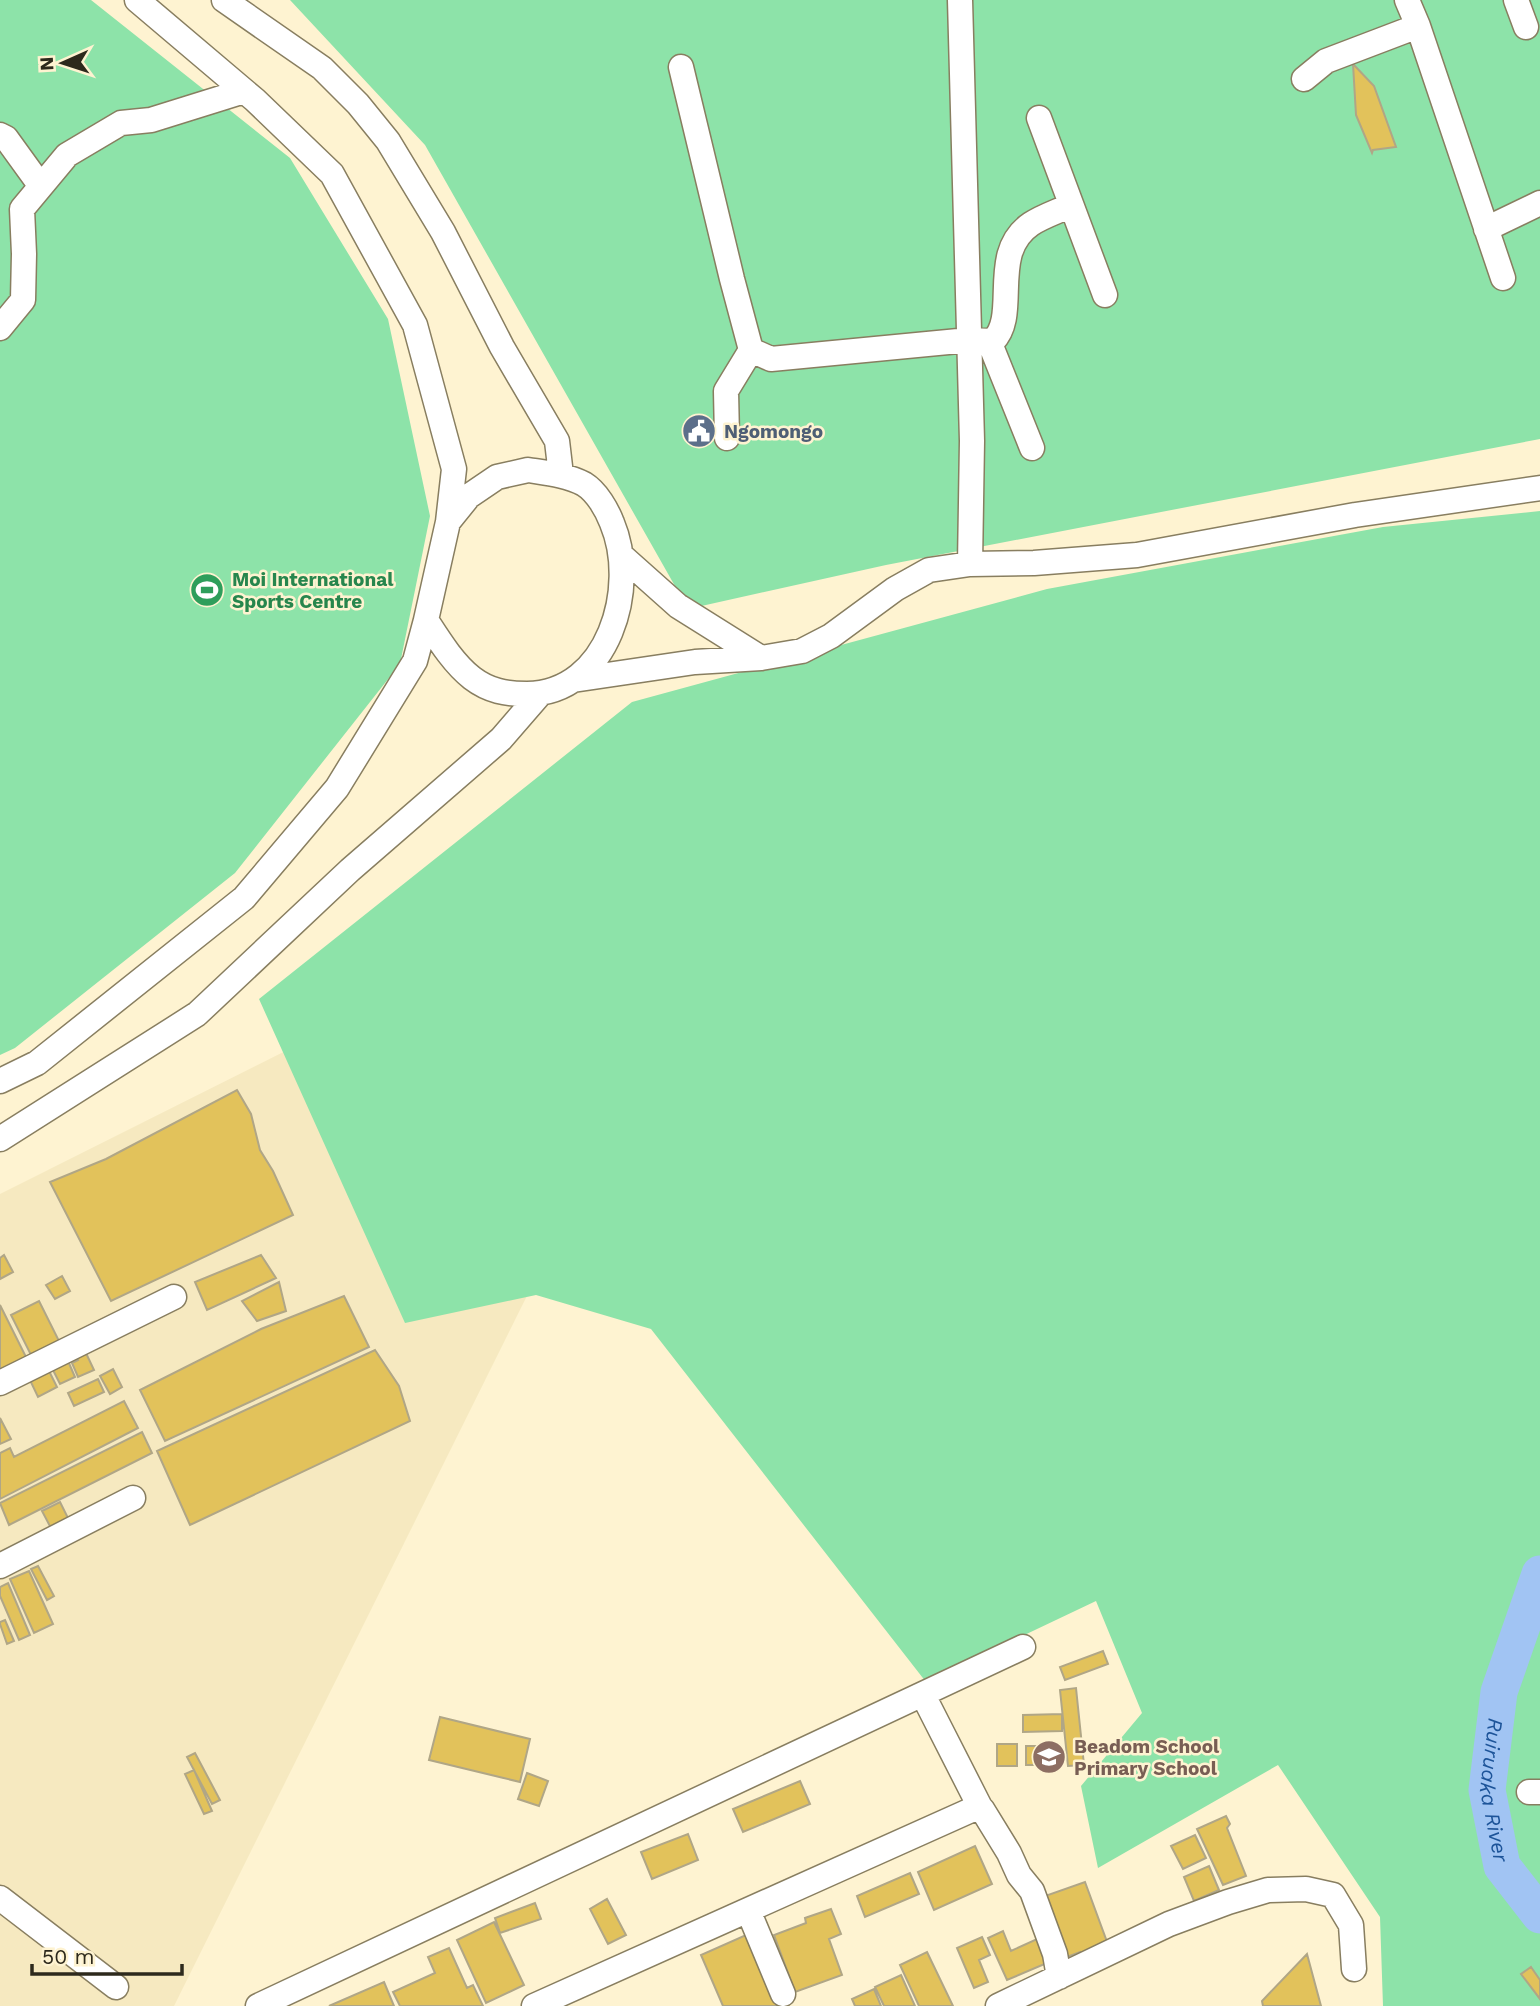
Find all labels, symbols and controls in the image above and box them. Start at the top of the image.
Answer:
north arrow [28,28,98,98]
text: N [35,56,58,72]
public building icon: Ngomongo [680,412,718,450]
place label: Ngomongo [724,420,823,443]
place label: Moi International Sports Centre [232,568,394,613]
sports icon: Moi International Sports Centre [188,571,226,609]
water label: Ruiruaka River [1475,1717,1514,1865]
place label: Beadom School Primary School [1074,1735,1220,1780]
school or university icon: Beadom School Primary School [1030,1738,1068,1776]
scale bar [32,1932,182,1976]
text: 50 m [42,1944,94,1969]

